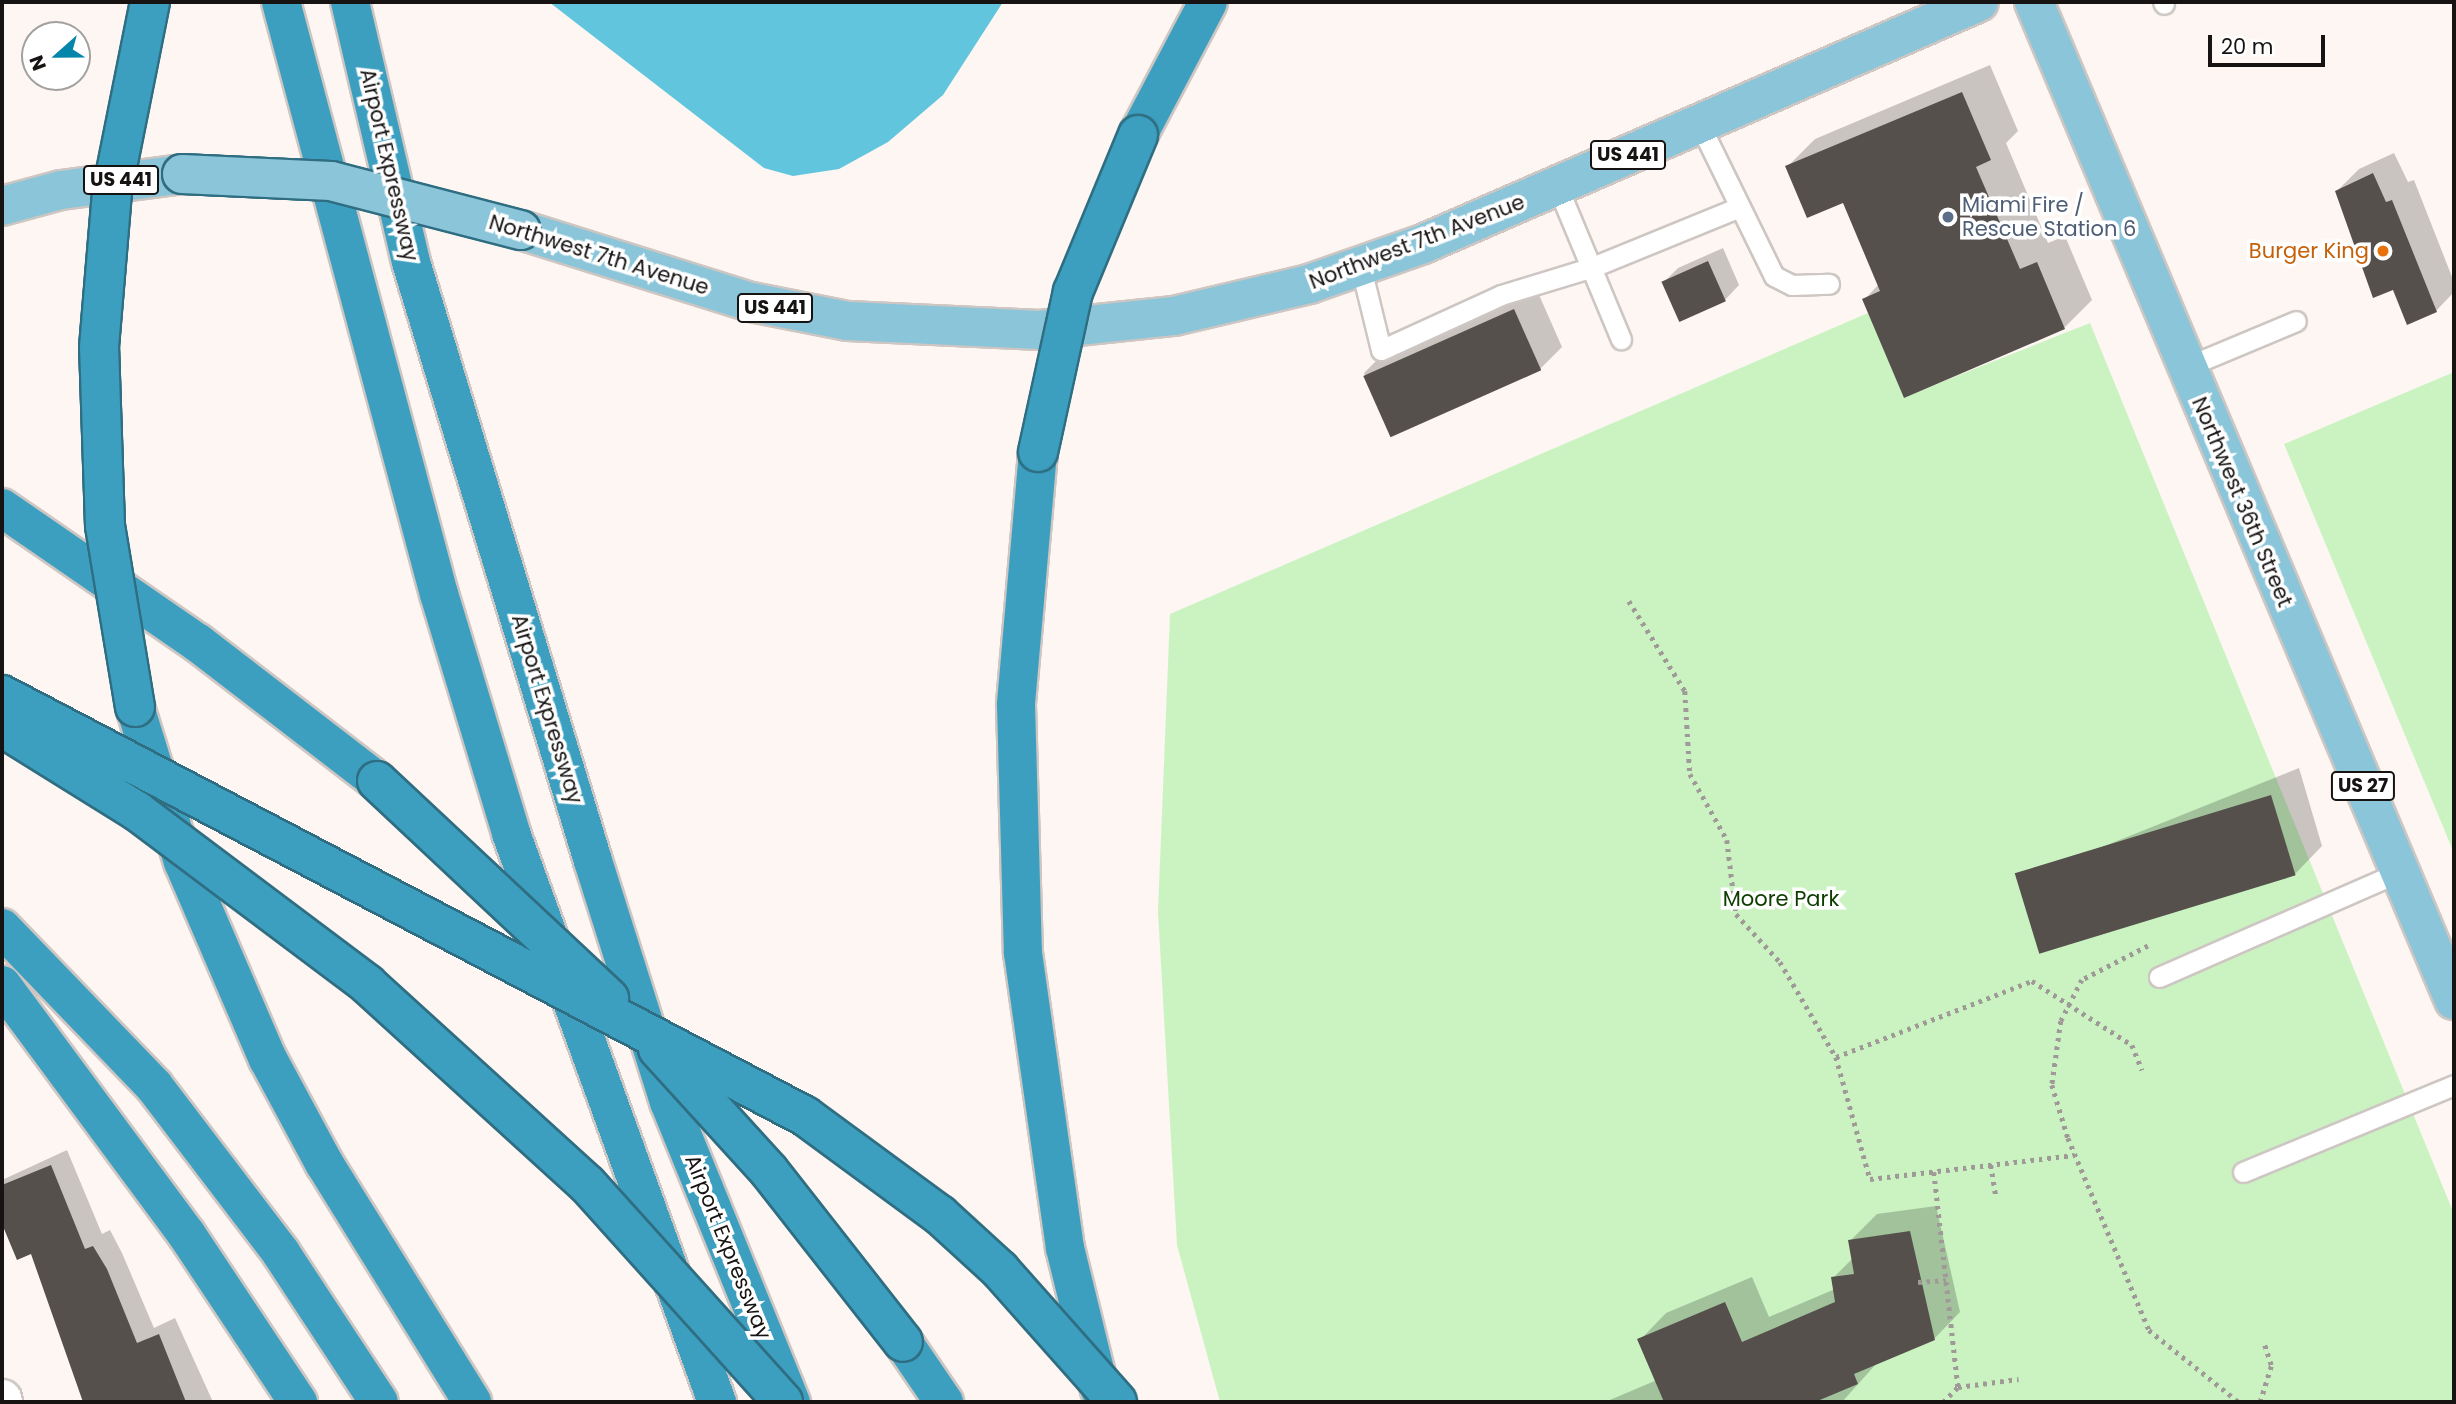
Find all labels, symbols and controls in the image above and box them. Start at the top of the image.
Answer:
north arrow [21,21,91,91]
scale bar [2211,21,2328,65]
text: 20 m [2221,32,2274,61]
text: N [23,51,53,75]
street label: Airport Expressway [355,66,423,264]
road number: US 441 [1590,140,1666,170]
road number: US 441 [82,164,160,196]
street label: Northwest 7th Avenue [1306,189,1528,295]
place label: Miami Fire / Rescue Station 6 [1962,192,2136,242]
marker: Miami Fire / Rescue Station 6 [1940,209,1956,225]
street label: Northwest 7th Avenue [486,210,712,300]
place label: Burger King [2249,238,2369,264]
marker: Burger King [2375,243,2391,259]
road number: US 441 [736,292,814,324]
street label: Northwest 36th Street [2186,393,2298,611]
street label: Airport Expressway [506,611,588,807]
road number: US 27 [2330,771,2396,802]
park label: Moore Park [1723,886,1839,912]
street label: Airport Expressway [679,1151,777,1343]

